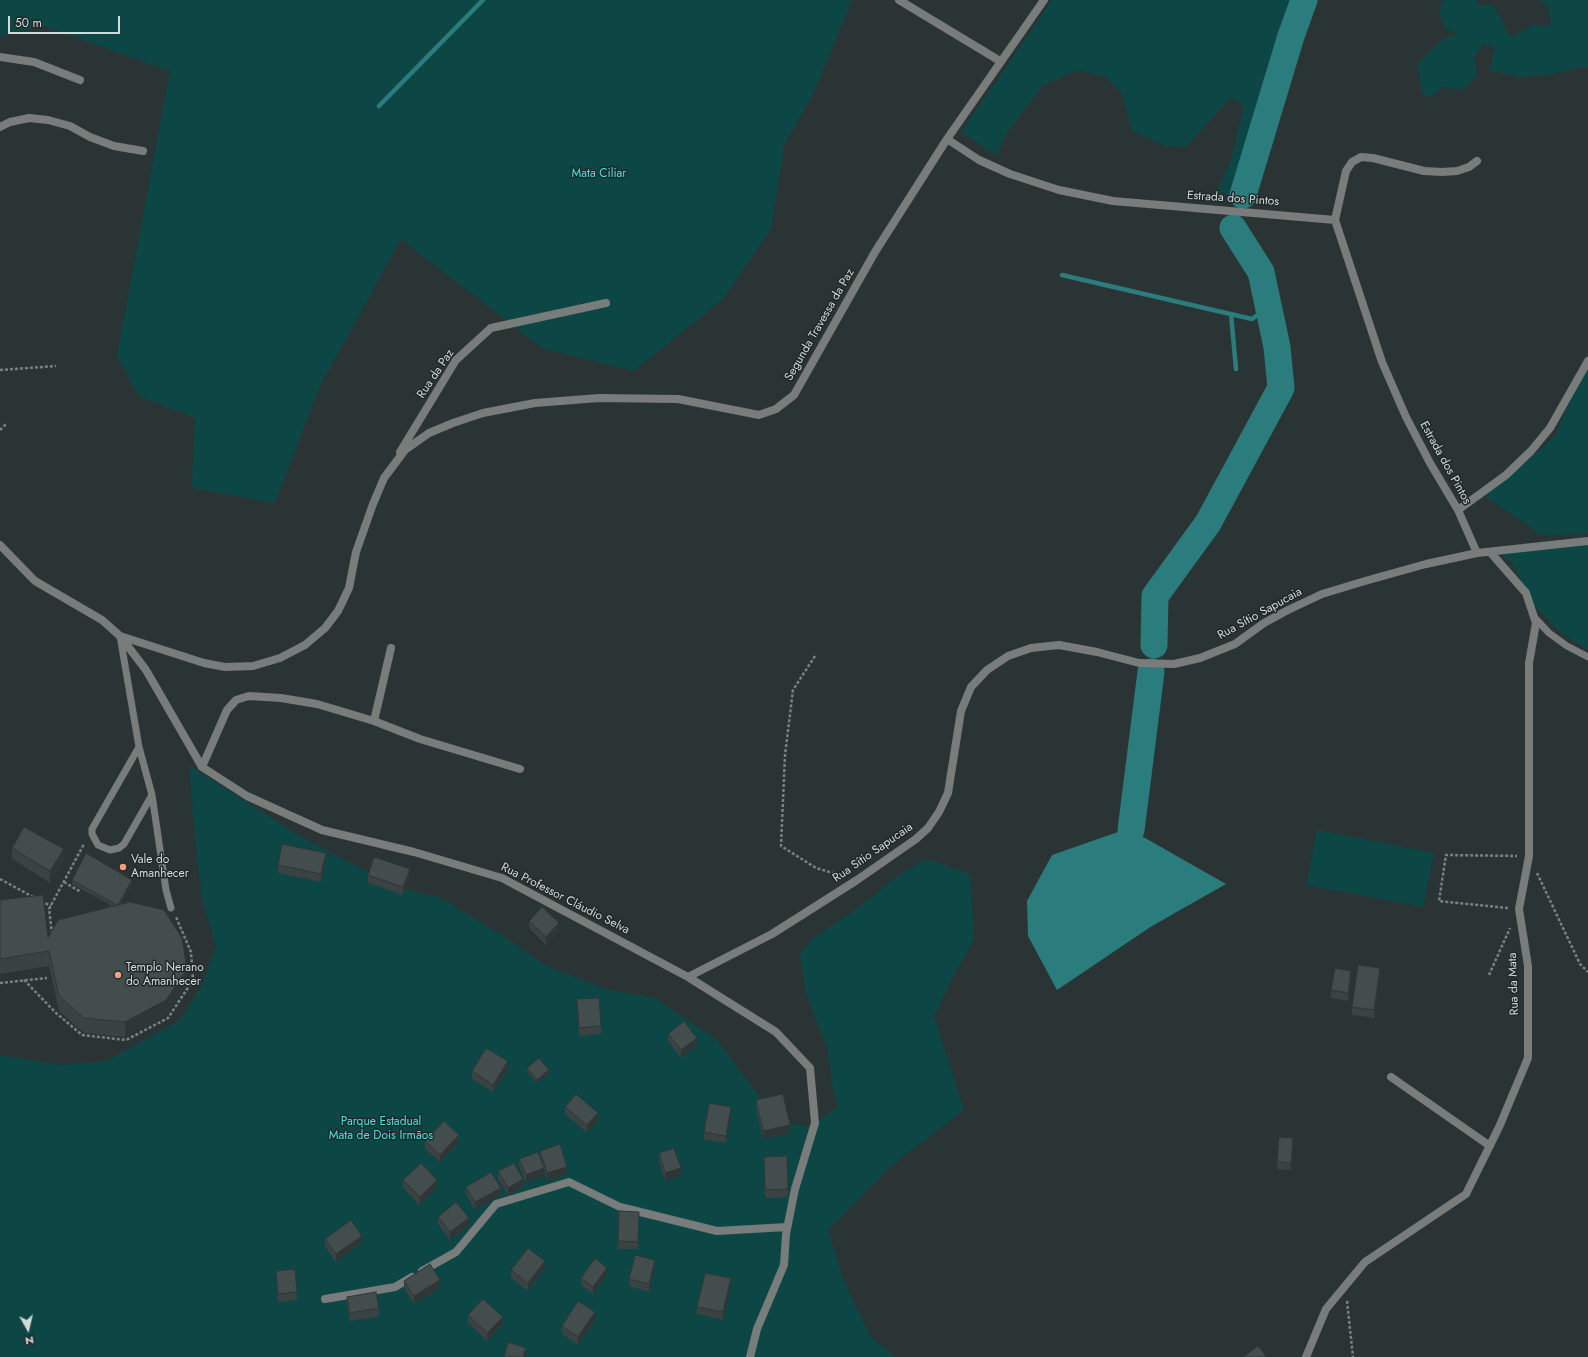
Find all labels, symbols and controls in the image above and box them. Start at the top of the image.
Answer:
scale bar [10,8,122,34]
text: 50 m [15,14,42,32]
park label: Mata Ciliar [572,167,626,181]
street label: Estrada dos Pintos [1186,189,1280,209]
street label: Segunda Travessa da Paz [782,266,858,384]
street label: Rua da Paz [414,347,458,401]
street label: Estrada dos Pintos [1416,419,1474,507]
street label: Rua Sítio Sapucaia [1215,585,1305,643]
street label: Rua Sítio Sapucaia [830,820,916,886]
place label: Vale do Amanhecer [131,853,189,881]
street label: Rua Professor Cláudio Selva [498,860,632,938]
marker: Vale do Amanhecer [118,862,128,872]
street label: Rua da Mata [1506,952,1522,1016]
place label: Templo Nerano do Amanhecer [126,961,204,989]
marker: Templo Nerano do Amanhecer [113,970,123,980]
park label: Parque Estadual Mata de Dois Irmãos [329,1115,433,1143]
north arrow [8,1309,48,1349]
text: N [24,1332,35,1349]

